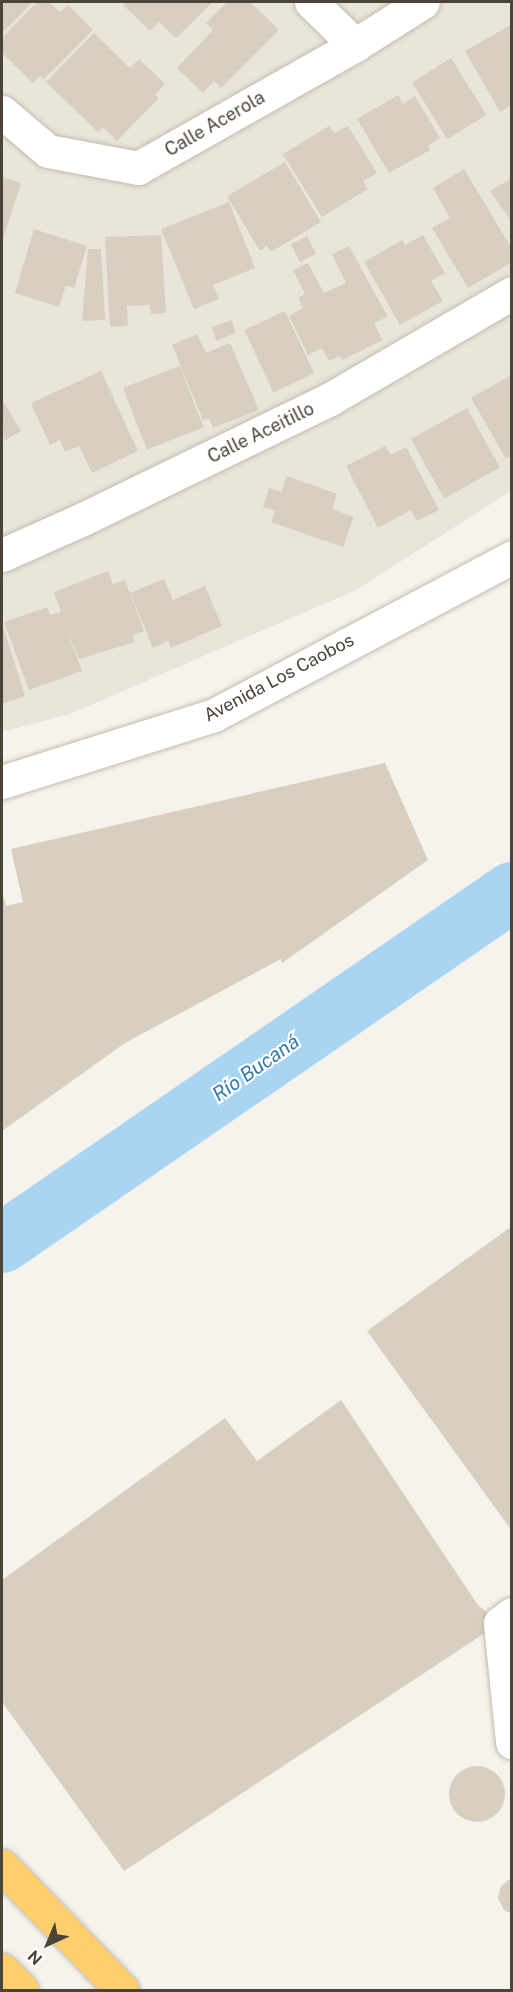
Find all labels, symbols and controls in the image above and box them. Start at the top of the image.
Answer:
street label: Calle Acerola [161,87,269,161]
street label: Calle Aceitillo [204,398,318,468]
street label: Avenida Los Caobos [200,629,358,727]
water label: Río Bucaná [208,1029,304,1107]
north arrow [18,1914,78,1974]
text: N [24,1946,46,1968]

